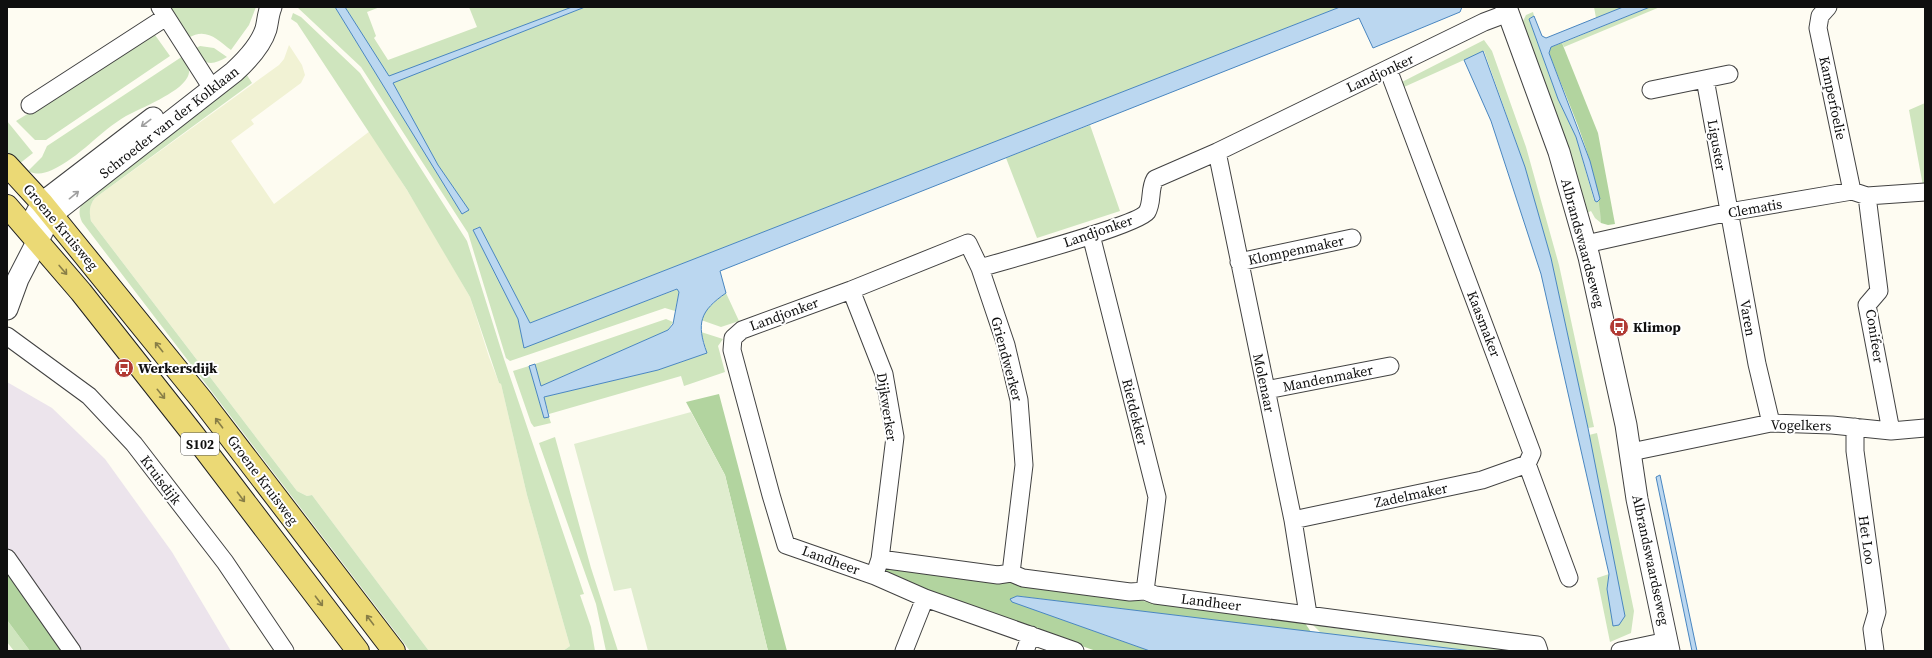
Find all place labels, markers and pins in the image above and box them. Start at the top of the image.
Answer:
bus stop icon: Klimop [1608,316,1630,338]
place label: Klimop [1633,317,1681,337]
bus stop icon: Werkersdijk [113,357,135,379]
place label: Werkersdijk [138,358,218,378]

